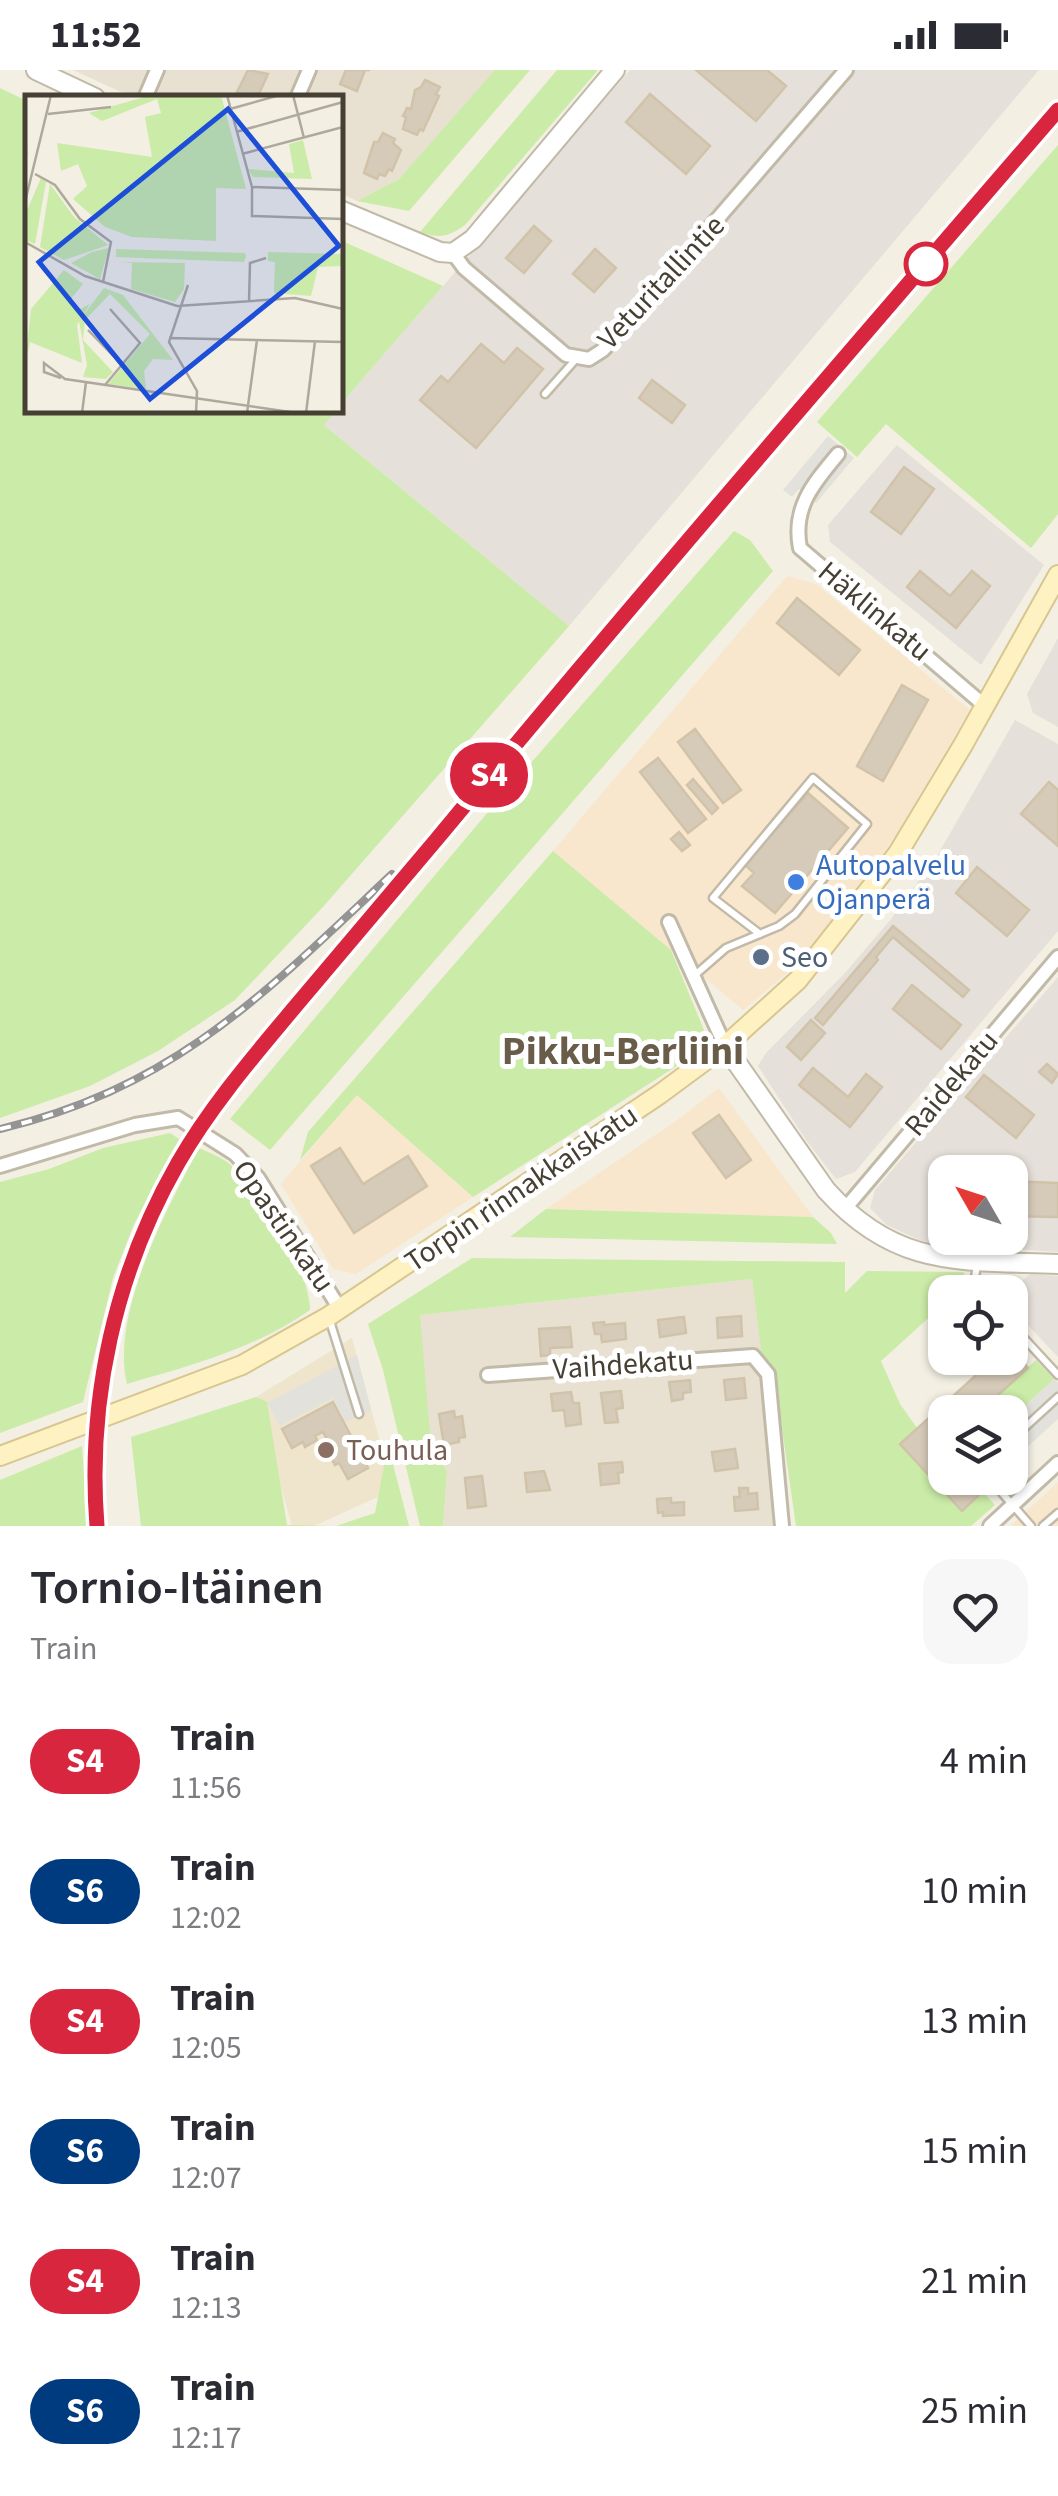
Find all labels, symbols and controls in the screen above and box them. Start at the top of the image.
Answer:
text: 11:52 [50,8,142,62]
inset map [25,95,342,412]
street label: Veturitallintie [588,206,735,359]
unlabelled marker [905,243,947,285]
street label: Häklinkatu [808,551,941,672]
line badge: S4 [444,742,534,808]
text: S4 [470,750,508,800]
place label: Autopalvelu Ojanperä [816,844,966,921]
marker: Autopalvelu Ojanperä [785,871,807,893]
place label: Seo [781,936,828,979]
marker: Seo [750,946,772,968]
street label: Raidekatu [894,1021,1009,1146]
district label: Pikku-Berliini [502,1023,744,1080]
street label: Torpin rinnakkaiskatu [396,1094,647,1283]
street label: Opastinkatu [222,1151,345,1301]
north arrow [928,1155,1028,1255]
map controls [928,1155,1028,1495]
button: locate [928,1275,1028,1375]
street label: Vaihdekatu [551,1338,695,1391]
button: layers [928,1395,1028,1495]
place label: Touhula [346,1429,448,1472]
marker: Touhula [315,1439,337,1461]
text: Tornio-Itäinen [30,1554,324,1622]
button: heart [923,1559,1028,1664]
text: Train [30,1626,98,1672]
text: Train [170,1711,256,1765]
text: 4 min [940,1734,1028,1788]
text: S4 [66,1736,104,1786]
text: 11:56 [170,1765,242,1811]
text: Train [170,1841,256,1895]
text: 10 min [921,1864,1028,1918]
text: S6 [66,1866,104,1916]
text: 12:02 [170,1895,242,1941]
text: Train [170,1971,256,2025]
text: 13 min [921,1994,1028,2048]
text: S4 [66,1996,104,2046]
text: 12:05 [170,2025,242,2071]
text: Train [170,2101,256,2155]
text: 15 min [921,2124,1028,2178]
text: S6 [66,2126,104,2176]
text: 12:07 [170,2155,242,2201]
text: Train [170,2231,256,2285]
text: 21 min [921,2254,1028,2308]
text: S4 [66,2256,104,2306]
text: 12:13 [170,2285,242,2331]
text: Train [170,2361,256,2415]
text: 25 min [921,2384,1028,2438]
text: S6 [66,2386,104,2436]
text: 12:17 [170,2415,242,2461]

